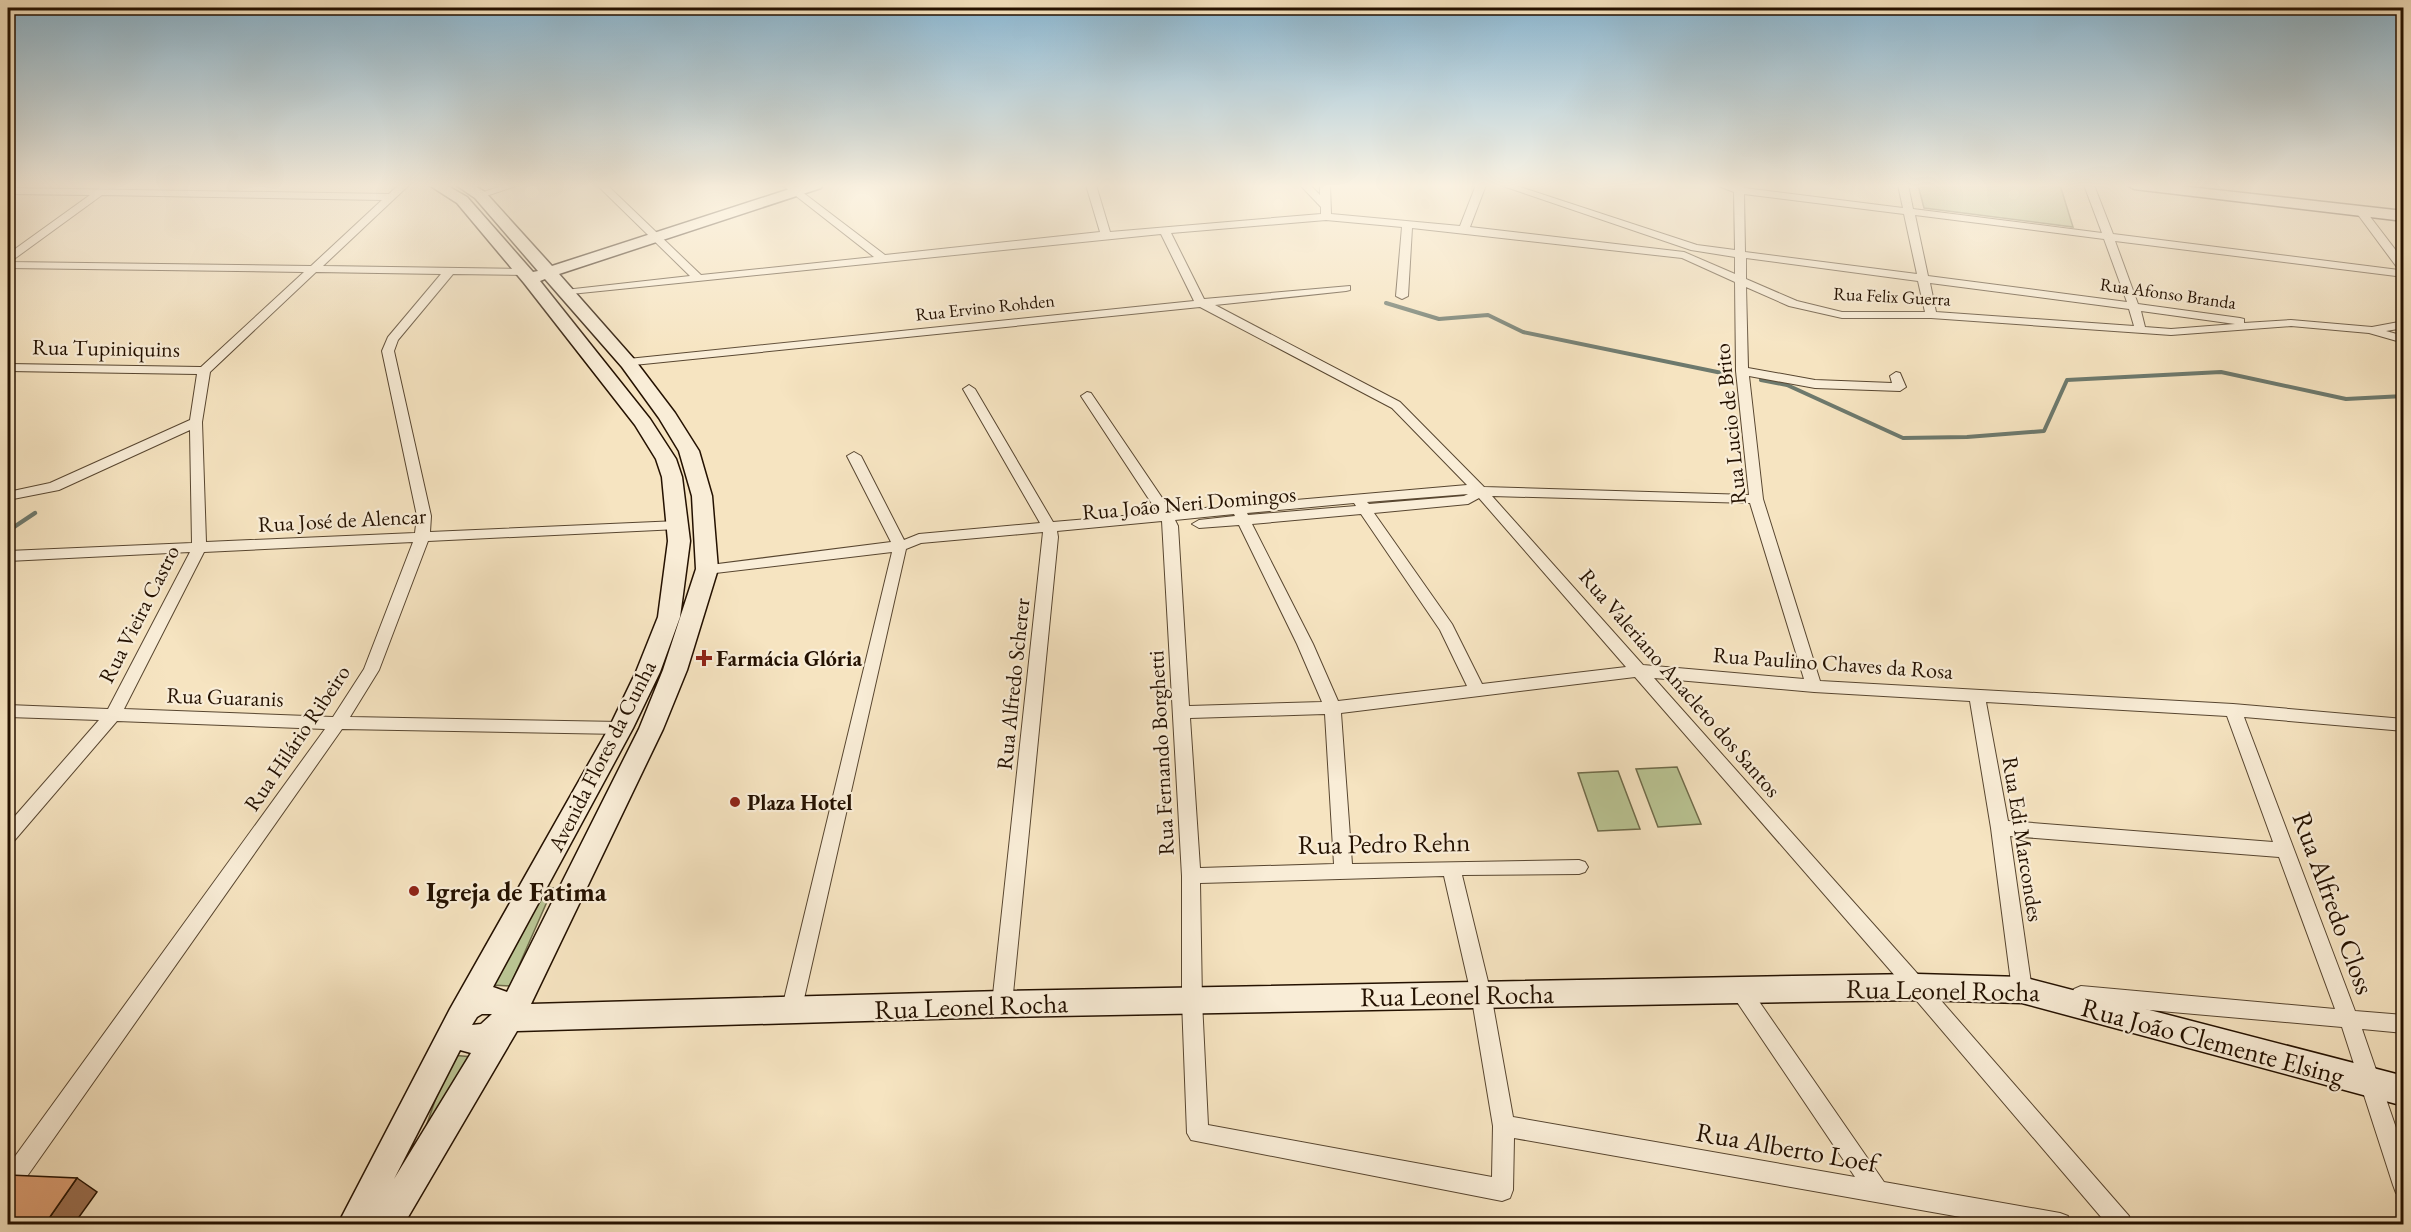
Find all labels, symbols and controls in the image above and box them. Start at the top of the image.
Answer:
street label: Rua Afonso Branda [2099,272,2238,314]
street label: Rua Felix Guerra [1833,281,1952,311]
street label: Rua Ervino Rohden [914,288,1056,326]
street label: Rua Tupiniquins [32,332,180,364]
street label: Rua Lucio de Brito [1707,342,1753,506]
street label: Rua João Neri Domingos [1081,479,1297,527]
street label: Rua José de Alencar [257,501,428,539]
street label: Rua Vieira Castro [92,540,186,688]
street label: Rua Valeriano Anacleto dos Santos [1573,563,1787,803]
street label: Rua Alfredo Scherer [990,596,1037,771]
street label: Rua Paulino Chaves da Rosa [1712,640,1954,686]
place label: Farmácia Glória [716,644,862,673]
street label: Rua Fernando Borghetti [1141,650,1181,856]
marker: Farmácia Glória [697,651,711,665]
street label: Avenida Flores da Cunha [541,655,663,857]
street label: Rua Hilário Ribeiro [237,659,357,817]
street label: Rua Guaranis [166,680,284,714]
street label: Rua Edi Marcondes [1996,754,2050,924]
place label: Plaza Hotel [747,788,853,817]
marker: Plaza Hotel [728,795,742,809]
street label: Rua Alfredo Closs [2285,807,2383,999]
street label: Rua Pedro Rehn [1297,824,1471,862]
place label: Igreja de Fatima [426,874,607,909]
marker: Igreja de Fatima [407,884,421,898]
street label: Rua Leonel Rocha [1846,971,2041,1009]
street label: Rua Leonel Rocha [1360,976,1555,1014]
street label: Rua Leonel Rocha [873,985,1069,1027]
street label: Rua João Clemente Elsing [2078,989,2348,1093]
street label: Rua Alberto Loef [1693,1114,1884,1181]

